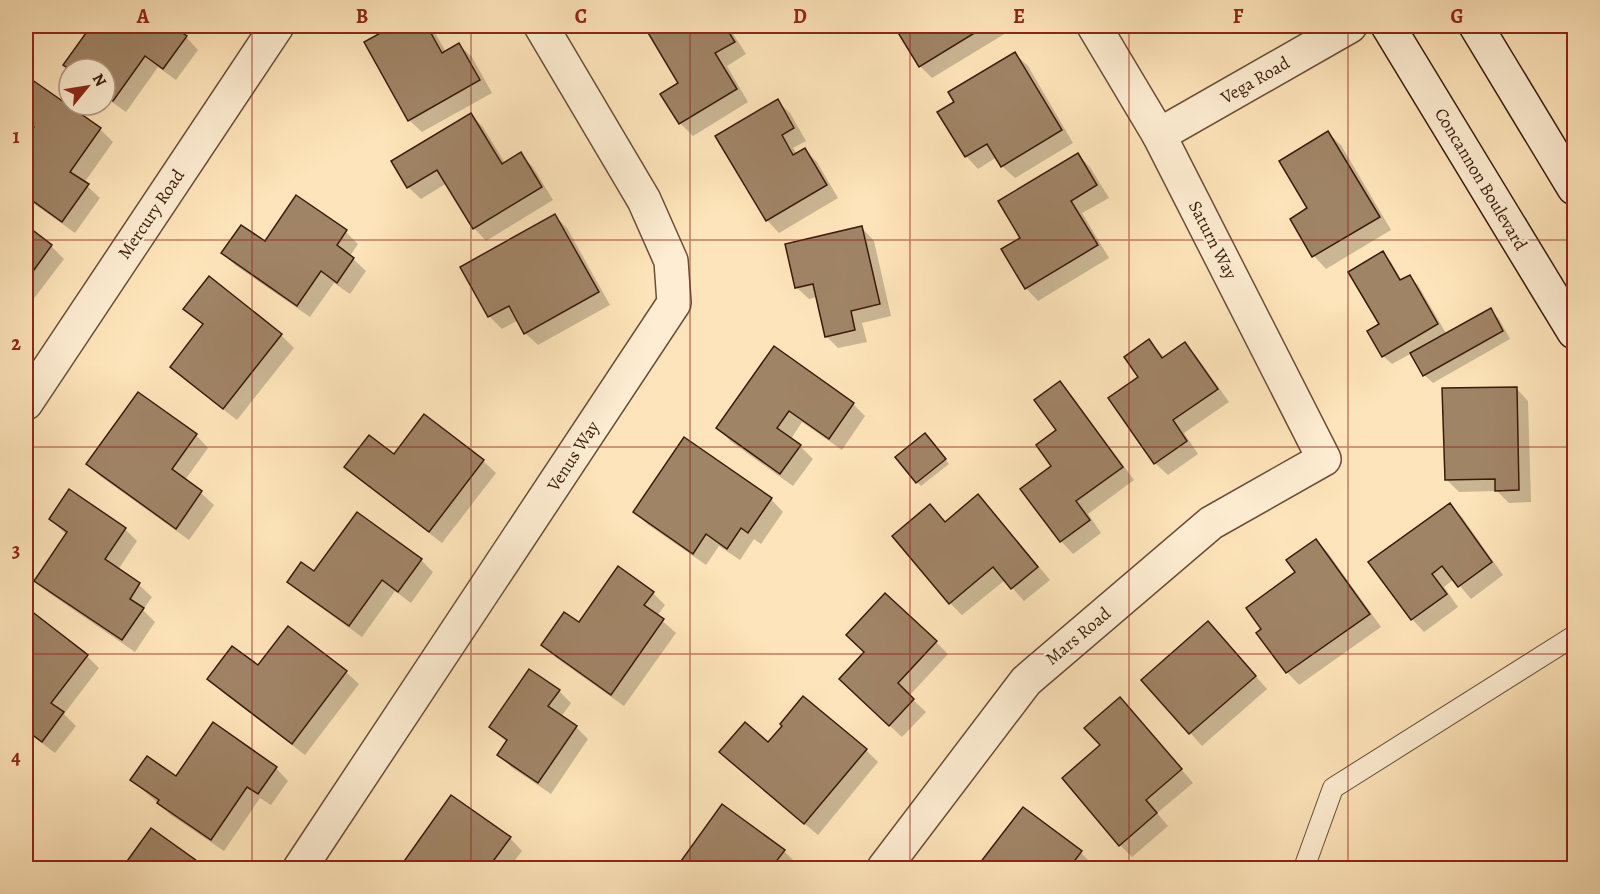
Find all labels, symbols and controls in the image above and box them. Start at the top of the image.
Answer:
text: A [136,3,150,30]
text: B [356,3,368,30]
text: C [575,3,587,30]
text: D [793,3,807,30]
text: E [1013,3,1025,30]
text: F [1233,3,1244,30]
text: G [1450,3,1464,30]
street label: Vega Road [1215,51,1294,110]
north arrow [57,57,117,117]
text: N [87,69,112,91]
street label: Concannon Boulevard [1429,103,1533,255]
text: 1 [12,123,20,150]
street label: Mercury Road [112,164,190,264]
street label: Saturn Way [1183,197,1243,284]
text: 2 [11,330,21,357]
street label: Venus Way [541,415,605,497]
text: 3 [12,537,20,564]
street label: Mars Road [1040,601,1116,670]
text: 4 [11,744,21,771]

